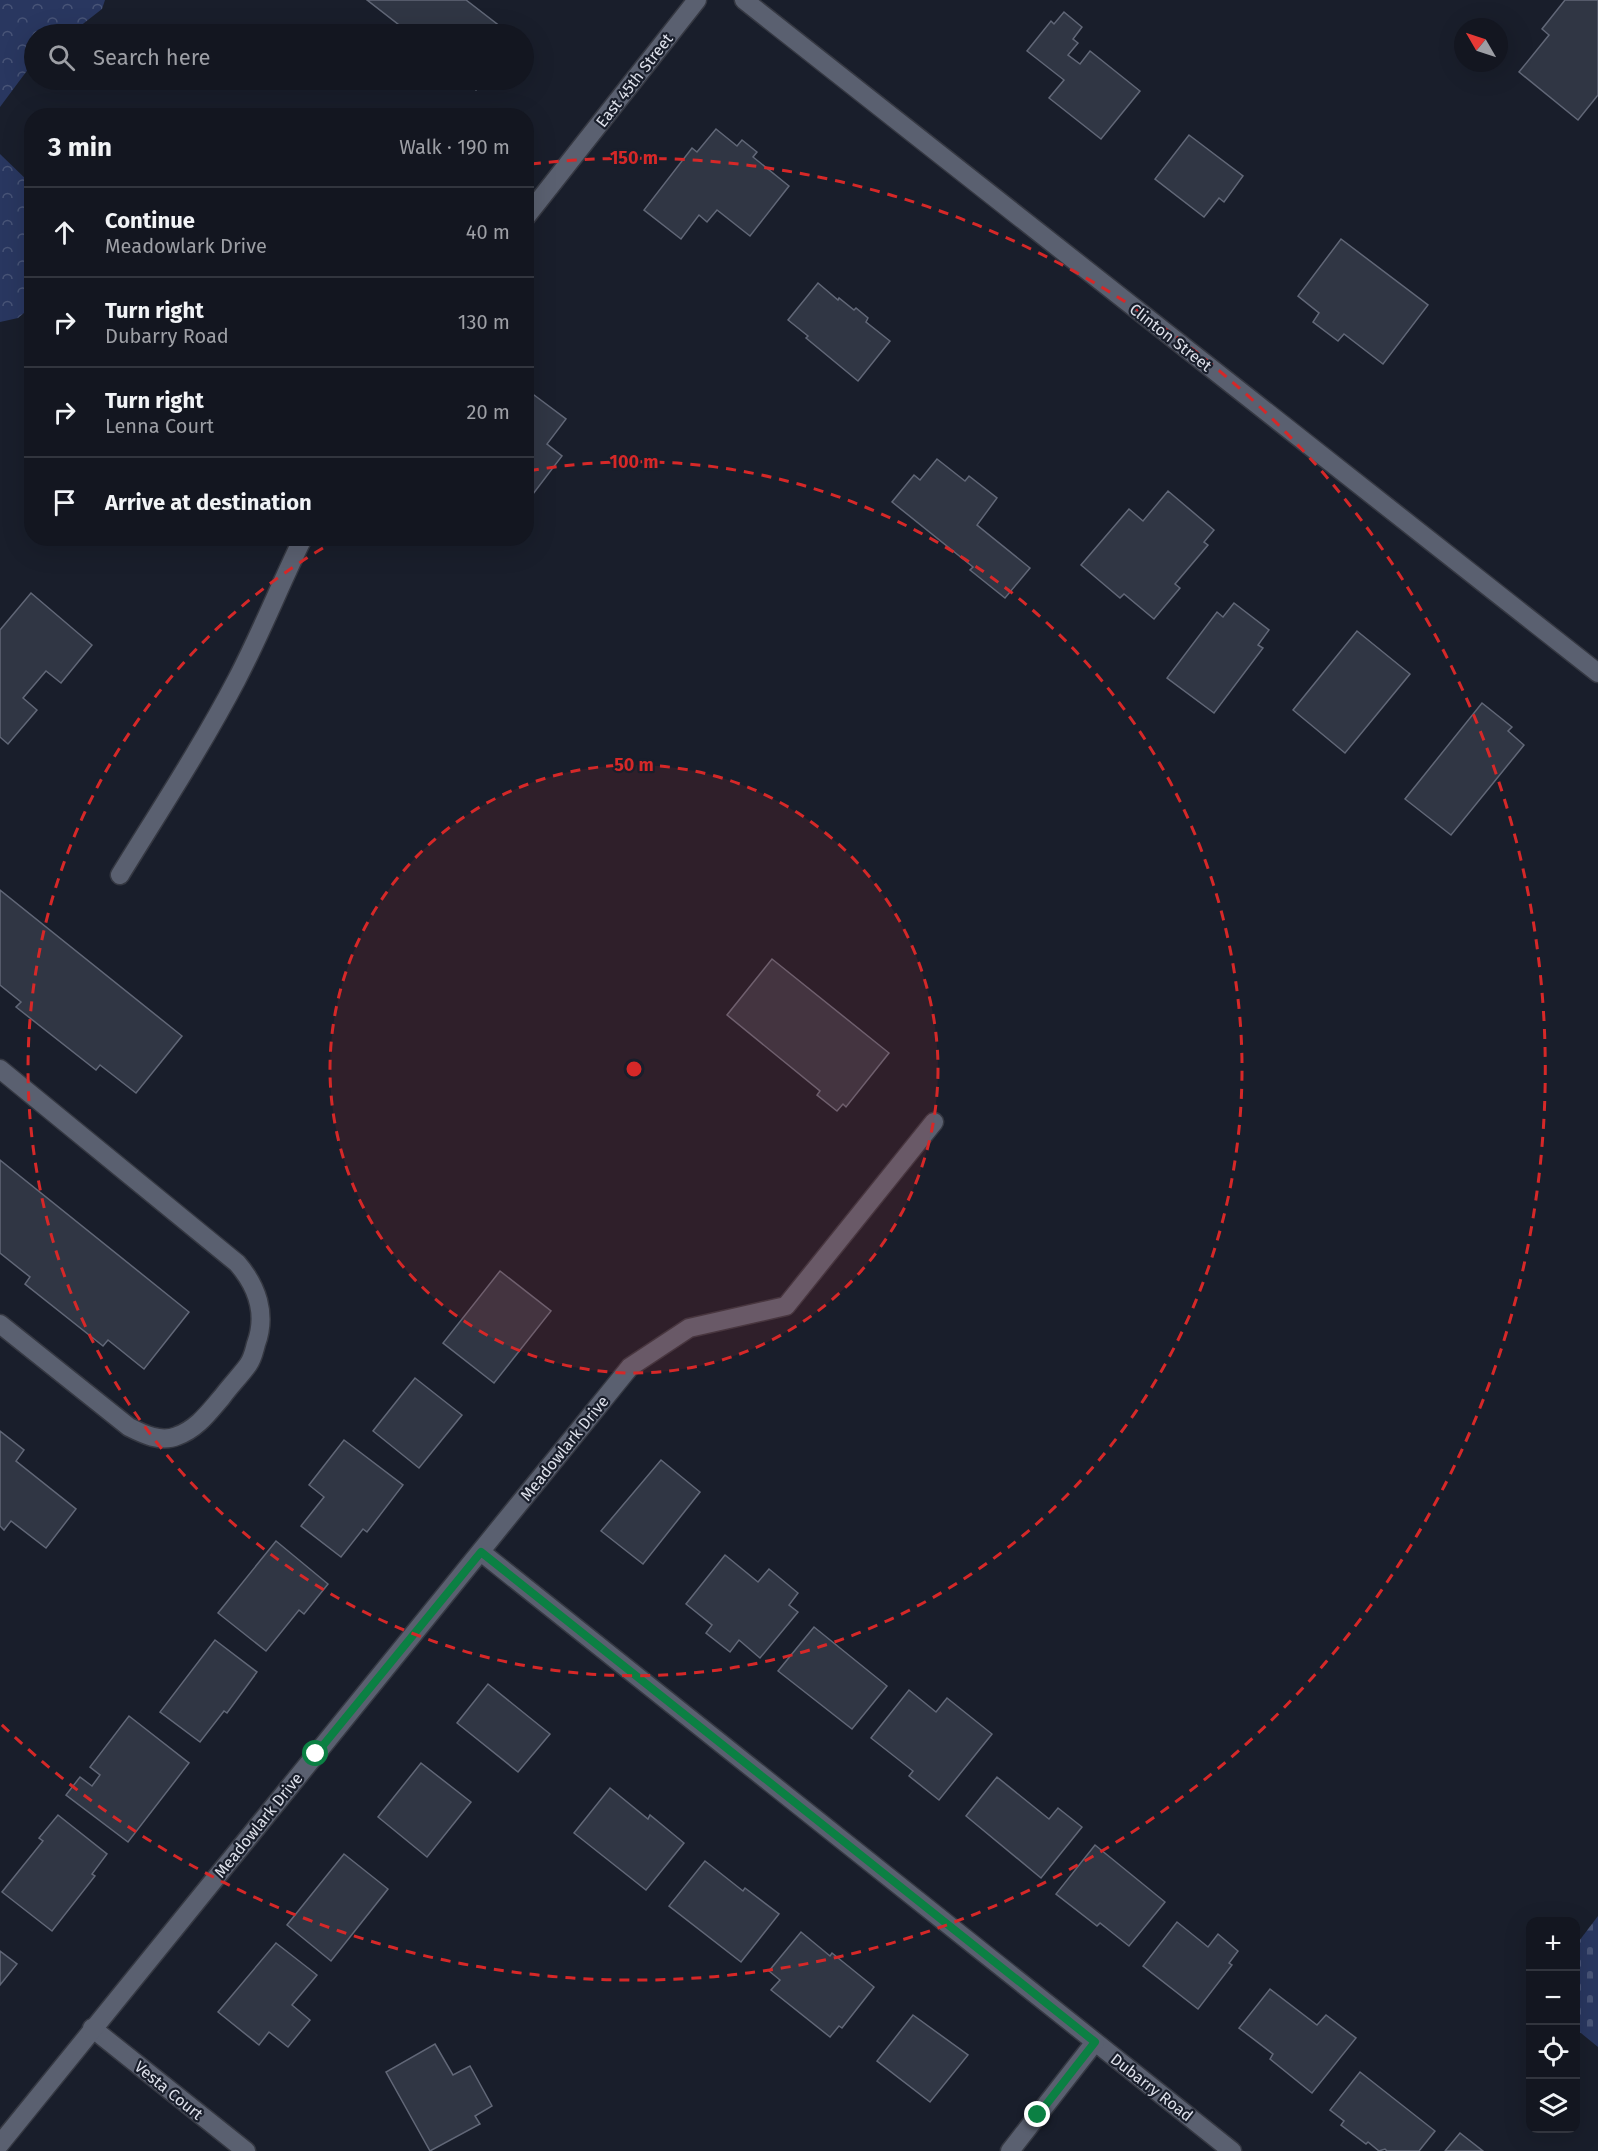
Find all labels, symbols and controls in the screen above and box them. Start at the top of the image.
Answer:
north arrow [1454,18,1508,72]
search box [24,24,534,90]
street label: East 45th Street [592,30,677,131]
icon: search [45,41,78,74]
text: Search here [93,44,211,71]
text: 3 min [48,132,112,163]
text: Walk · 190 m [399,135,510,159]
text: 150 m [610,147,658,169]
text: Continue [105,207,195,234]
icon: ahead [48,216,81,249]
text: 40 m [466,220,510,244]
text: Meadowlark Drive [105,234,267,258]
text: Turn right [105,297,204,324]
street label: Clinton Street [1126,299,1216,376]
icon: right [48,306,81,339]
text: 130 m [458,310,510,334]
text: Dubarry Road [105,324,229,348]
text: Turn right [105,387,204,414]
icon: right [48,396,81,429]
text: 20 m [467,400,510,424]
text: Lenna Court [105,414,214,438]
text: 100 m [610,451,658,473]
icon: arrive [48,486,81,519]
text: Arrive at destination [105,489,312,516]
text: 50 m [614,754,654,776]
centre of rings [624,1059,644,1079]
street label: Meadowlark Drive [516,1392,613,1505]
route start [302,1740,328,1766]
street label: Meadowlark Drive [210,1769,307,1882]
map controls [1526,1917,1580,2133]
button: + [1526,1917,1580,1971]
button: − [1526,1971,1580,2025]
button: locate [1526,2025,1580,2079]
street label: Dubarry Road [1107,2049,1197,2125]
street label: Vesta Court [131,2057,207,2124]
button: layers [1526,2079,1580,2133]
route end [1024,2101,1050,2127]

